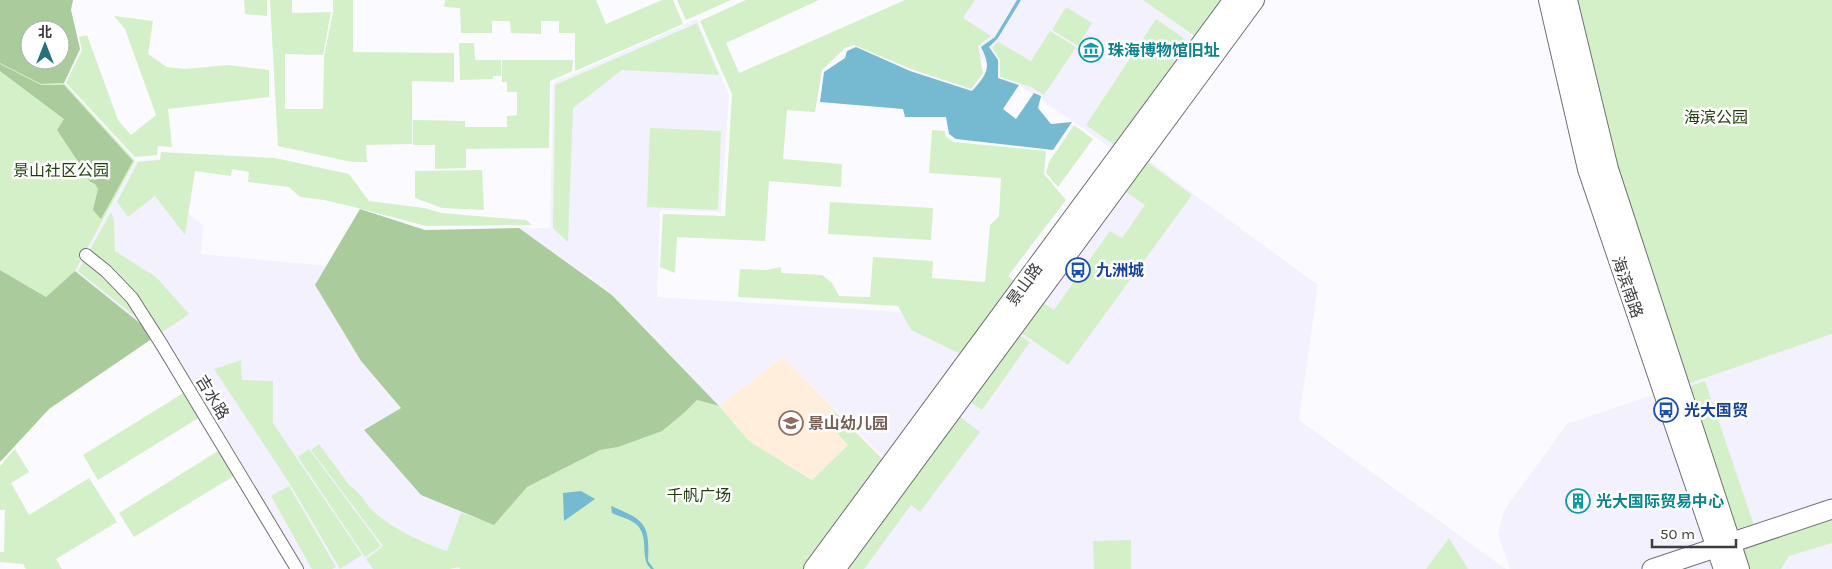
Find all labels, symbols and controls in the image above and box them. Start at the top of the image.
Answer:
north arrow [20,20,70,70]
text: 北 [38,24,52,41]
museum icon: 珠海博物馆旧址 [1078,37,1104,63]
place label: 珠海博物馆旧址 [1108,41,1220,60]
park label: 海滨公园 [1684,108,1748,127]
park label: 景山社区公园 [13,161,109,180]
street label: 海滨南路 [1608,254,1647,321]
bus stop icon: 九洲城 [1065,257,1091,283]
street label: 景山路 [1003,259,1046,309]
place label: 九洲城 [1096,261,1144,280]
street label: 吉水路 [192,372,233,423]
bus stop icon: 光大国贸 [1653,397,1679,423]
place label: 光大国贸 [1684,401,1748,420]
school or university icon: 景山幼儿园 [778,410,804,436]
place label: 景山幼儿园 [808,414,888,433]
park label: 千帆广场 [667,486,731,505]
building icon: 光大国际贸易中心 [1565,488,1591,514]
place label: 光大国际贸易中心 [1596,492,1724,511]
scale bar [1652,516,1736,548]
text: 50 m [1660,525,1695,543]

